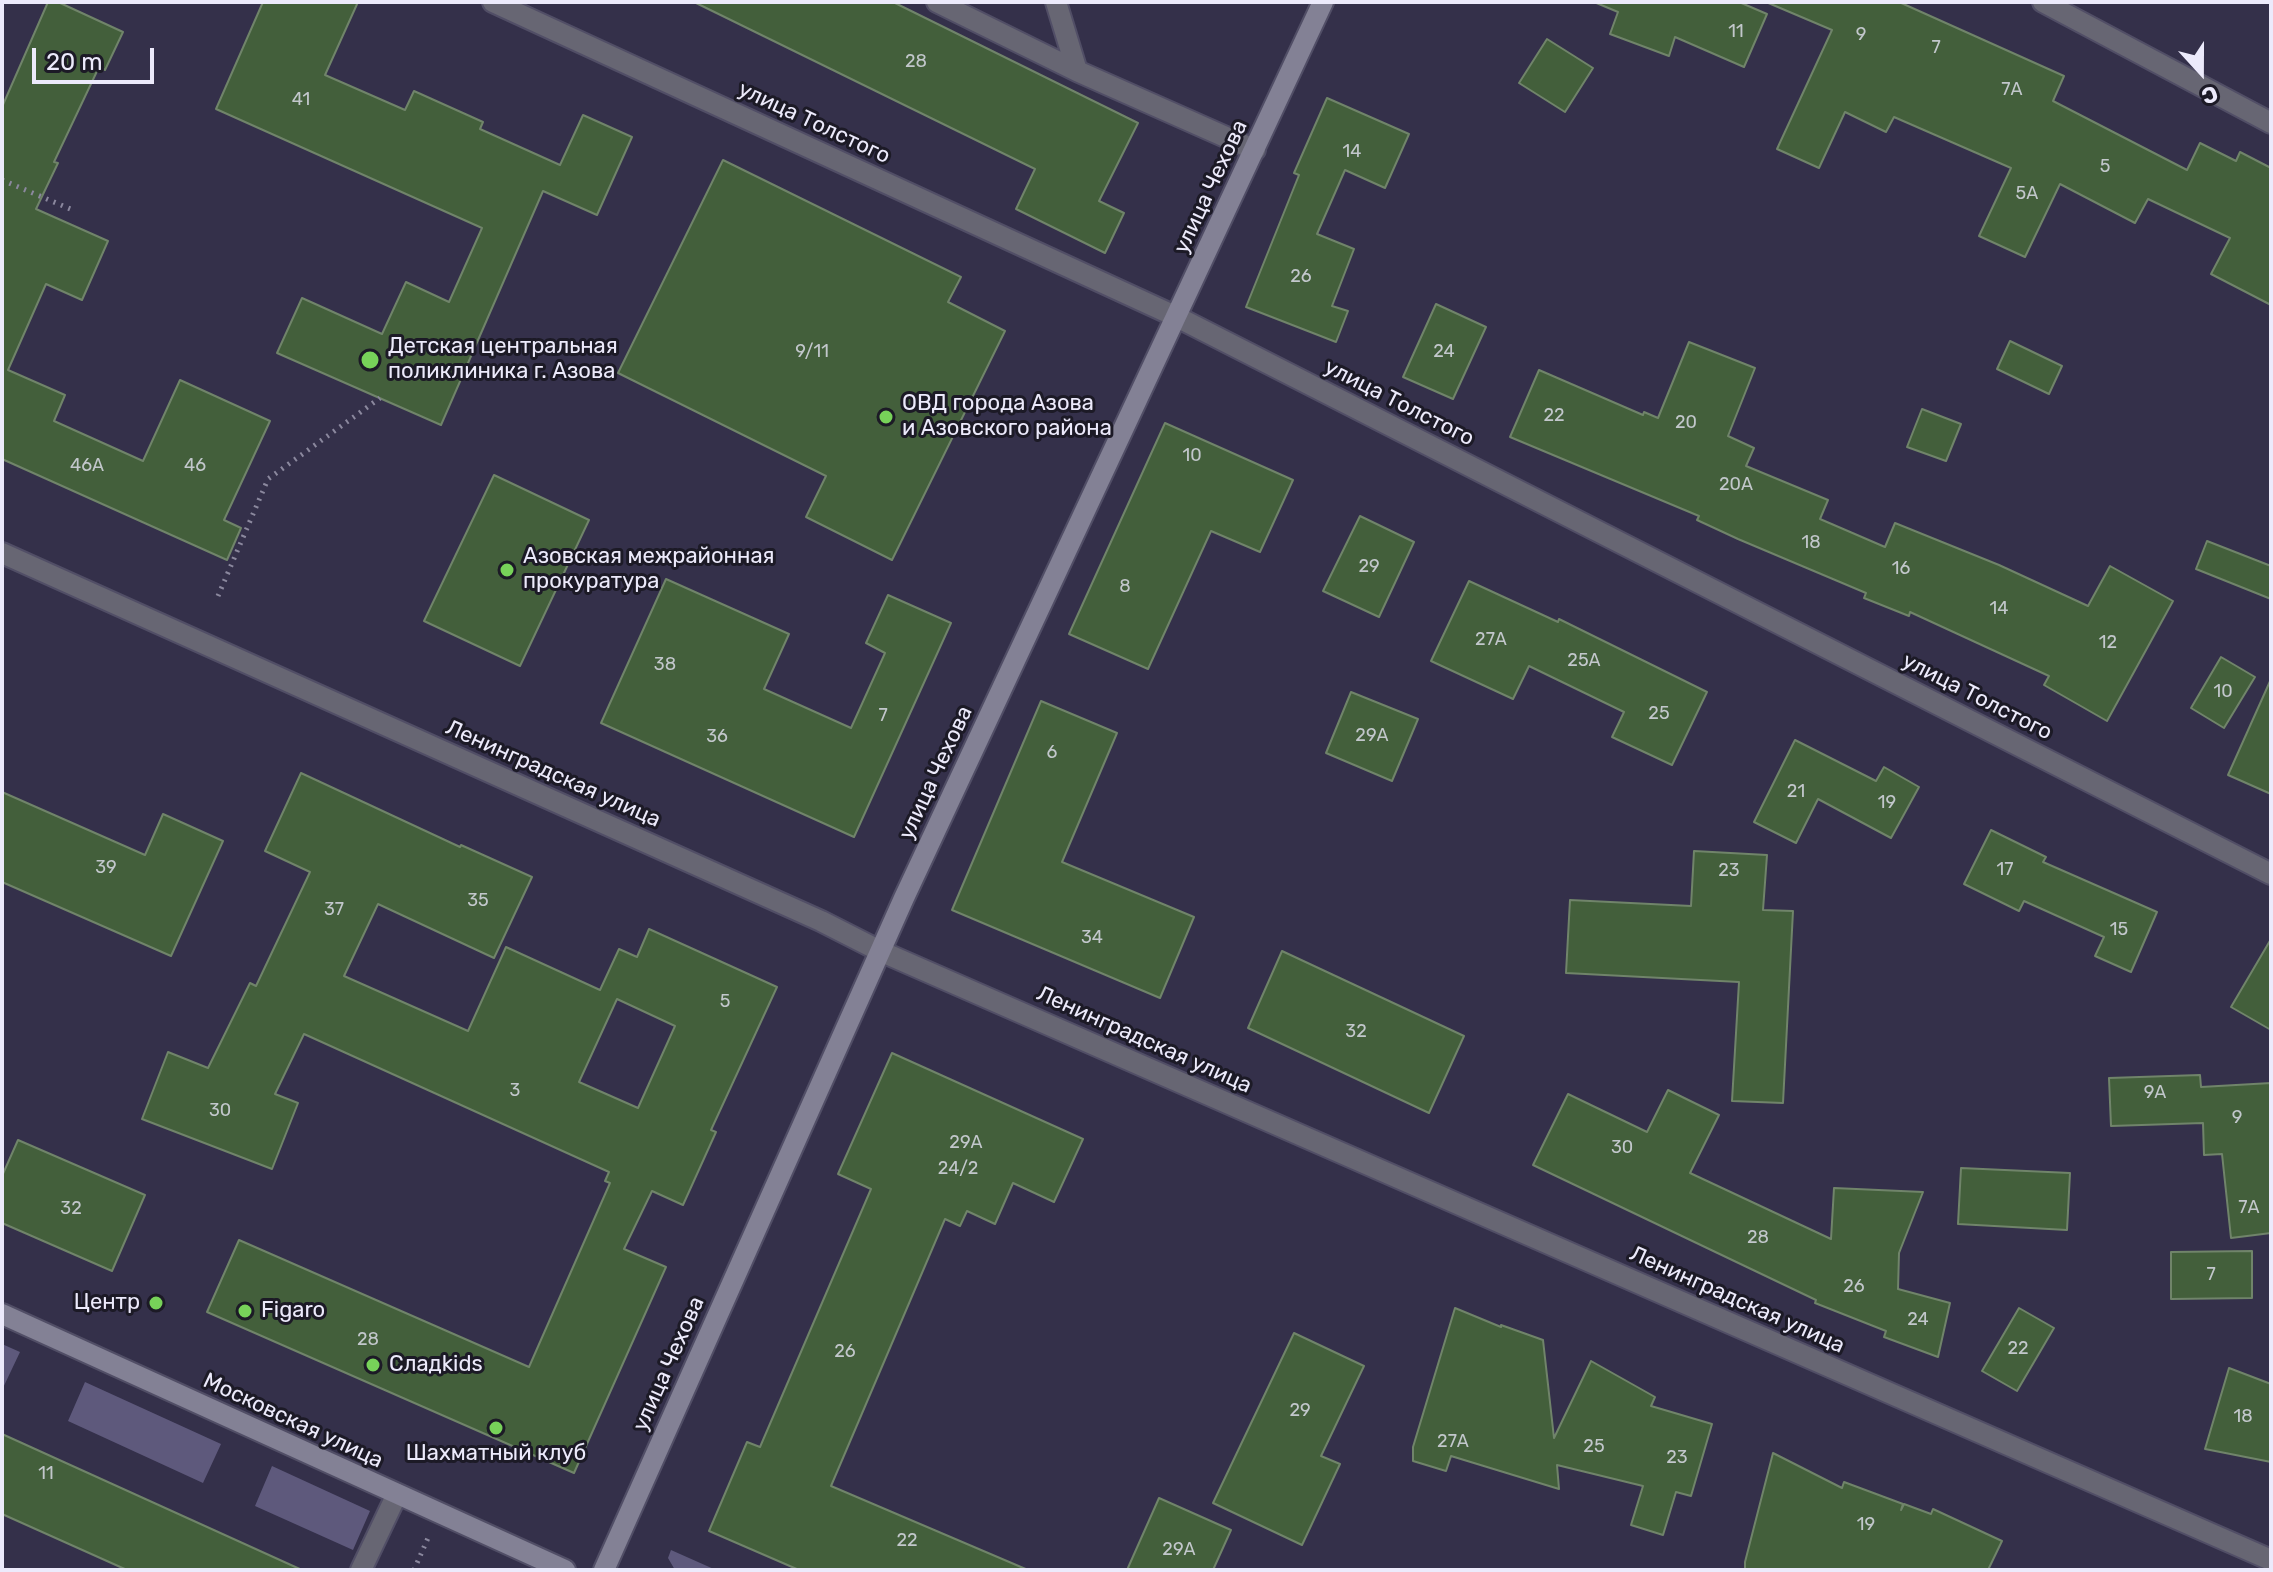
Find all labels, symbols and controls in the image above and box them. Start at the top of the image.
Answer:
house number: 11 [1728,21,1744,43]
house number: 9 [1856,24,1866,46]
scale bar [36,32,158,82]
north arrow [2161,32,2241,112]
house number: 7 [1931,37,1941,59]
text: 20 m [46,48,103,76]
house number: 28 [905,51,927,73]
street label: улица Толстого [734,76,894,170]
house number: 7А [2001,79,2023,101]
text: С [2198,79,2222,110]
house number: 41 [292,89,310,111]
street label: улица Чехова [1169,116,1253,258]
house number: 14 [1343,141,1361,163]
house number: 5 [2100,156,2110,178]
house number: 5А [2016,183,2038,205]
house number: 26 [1290,266,1312,288]
place label: Детская центральная поликлиника г. Азова [388,334,618,386]
house number: 9/11 [795,341,829,363]
house number: 24 [1433,341,1455,363]
marker: Детская центральная поликлиника г. Азова [359,349,381,371]
street label: улица Толстого [1320,354,1478,452]
place label: ОВД города Азова и Азовского района [902,391,1112,442]
house number: 22 [1543,405,1565,427]
marker: ОВД города Азова и Азовского района [877,408,895,426]
house number: 20 [1675,412,1697,434]
house number: 10 [1182,445,1202,467]
house number: 46А [70,455,104,477]
house number: 46 [184,455,206,477]
house number: 20А [1719,474,1753,496]
house number: 18 [1801,532,1821,554]
place label: Азовская межрайонная прокуратура [523,544,775,596]
house number: 29 [1358,556,1380,578]
house number: 16 [1892,558,1910,580]
marker: Азовская межрайонная прокуратура [498,561,516,579]
house number: 8 [1119,576,1131,598]
house number: 14 [1990,598,2008,620]
house number: 27А [1475,629,1507,651]
house number: 12 [2099,632,2117,654]
street label: улица Толстого [1898,648,2056,746]
house number: 25А [1567,650,1601,672]
house number: 38 [654,654,676,676]
house number: 10 [2213,681,2233,703]
street label: улица Чехова [894,702,978,844]
house number: 25 [1648,703,1670,725]
house number: 7 [878,705,888,727]
street label: Ленинградская улица [441,715,665,833]
house number: 29А [1355,725,1389,747]
house number: 36 [706,726,728,748]
house number: 6 [1047,742,1057,764]
house number: 21 [1787,781,1805,803]
house number: 19 [1878,792,1896,814]
house number: 39 [95,857,117,879]
house number: 17 [1997,859,2013,881]
house number: 23 [1718,860,1740,882]
house number: 35 [467,890,489,912]
house number: 37 [324,899,344,921]
house number: 15 [2110,919,2128,941]
house number: 34 [1081,927,1103,949]
street label: Ленинградская улица [1032,981,1256,1099]
house number: 5 [720,991,730,1013]
house number: 32 [1345,1021,1367,1043]
house number: 3 [510,1080,520,1102]
house number: 9А [2144,1082,2166,1104]
house number: 30 [209,1100,231,1122]
house number: 9 [2232,1107,2242,1129]
house number: 29А [949,1132,983,1154]
house number: 30 [1611,1137,1633,1159]
house number: 24/2 [938,1158,978,1180]
house number: 7А [2238,1197,2260,1219]
house number: 32 [60,1198,82,1220]
house number: 28 [1747,1227,1769,1249]
street label: Ленинградская улица [1625,1241,1849,1359]
house number: 7 [2206,1264,2216,1286]
house number: 26 [1843,1276,1865,1298]
place label: Центр [74,1290,140,1316]
street label: улица Чехова [628,1293,710,1435]
marker: Центр [147,1294,165,1312]
place label: Figaro [261,1298,325,1324]
marker: Figaro [236,1302,254,1320]
house number: 24 [1907,1309,1929,1331]
house number: 28 [357,1329,379,1351]
house number: 22 [2007,1338,2029,1360]
house number: 26 [834,1341,856,1363]
place label: Сладkids [389,1352,483,1378]
marker: Сладkids [364,1356,382,1374]
street label: Московская улица [199,1368,387,1474]
house number: 29 [1289,1400,1311,1422]
house number: 18 [2233,1406,2253,1428]
marker: Шахматный клуб [487,1419,505,1437]
house number: 27А [1437,1431,1469,1453]
house number: 25 [1583,1436,1605,1458]
place label: Шахматный клуб [406,1441,586,1467]
house number: 23 [1666,1447,1688,1469]
house number: 11 [38,1463,54,1485]
house number: 19 [1857,1514,1875,1536]
house number: 22 [896,1530,918,1552]
house number: 29А [1162,1539,1196,1561]

